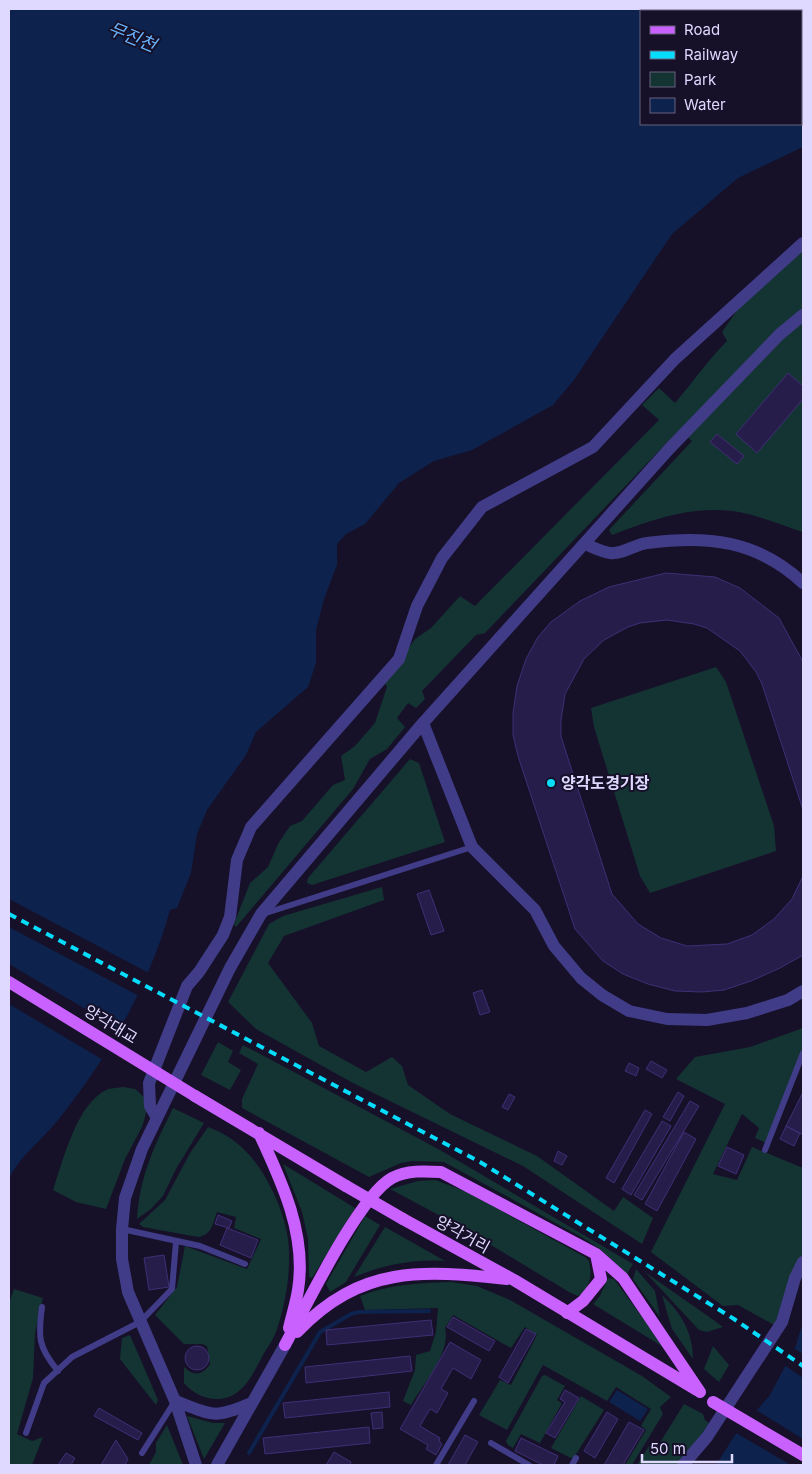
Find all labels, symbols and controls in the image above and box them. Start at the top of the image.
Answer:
legend [640,10,802,125]
water label: 무진천 [105,17,161,56]
text: Road [684,20,720,39]
text: Railway [684,45,739,64]
text: Park [684,70,717,89]
text: Water [684,95,726,114]
place label: 양각도경기장 [561,773,650,793]
marker: 양각도경기장 [545,777,557,789]
street label: 양각대교 [81,1000,141,1048]
street label: 양각거리 [432,1211,494,1257]
scale bar [642,1432,732,1464]
text: 50 m [650,1439,686,1458]

